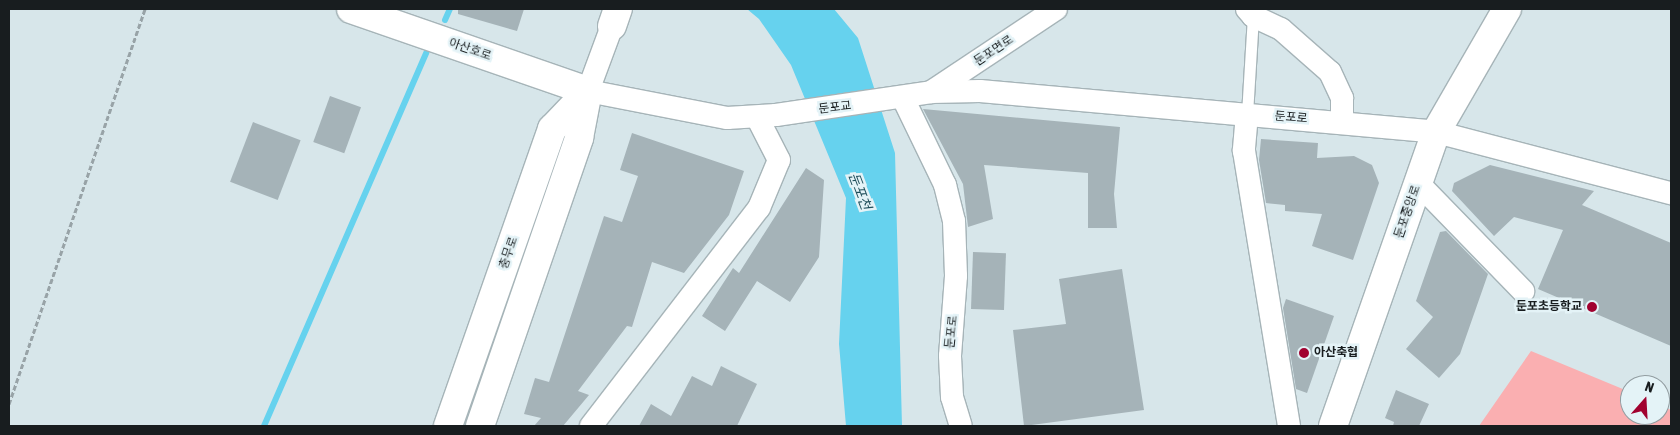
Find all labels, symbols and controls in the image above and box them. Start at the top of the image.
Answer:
street label: 둔포면로 [972,33,1016,69]
street label: 아산호로 [447,36,493,64]
street label: 둔포교 [818,99,852,117]
street label: 둔포로 [1274,109,1308,127]
water label: 둔포천 [845,170,875,212]
street label: 둔포중앙로 [1392,184,1424,240]
street label: 충무로 [497,235,521,271]
place label: 둔포초등학교 [1516,300,1582,314]
marker: 둔포초등학교 [1586,301,1598,313]
street label: 둔포로 [943,315,961,349]
place label: 아산축협 [1314,346,1358,360]
marker: 아산축협 [1298,347,1310,359]
north arrow [1620,375,1670,425]
text: N [1643,378,1656,396]

